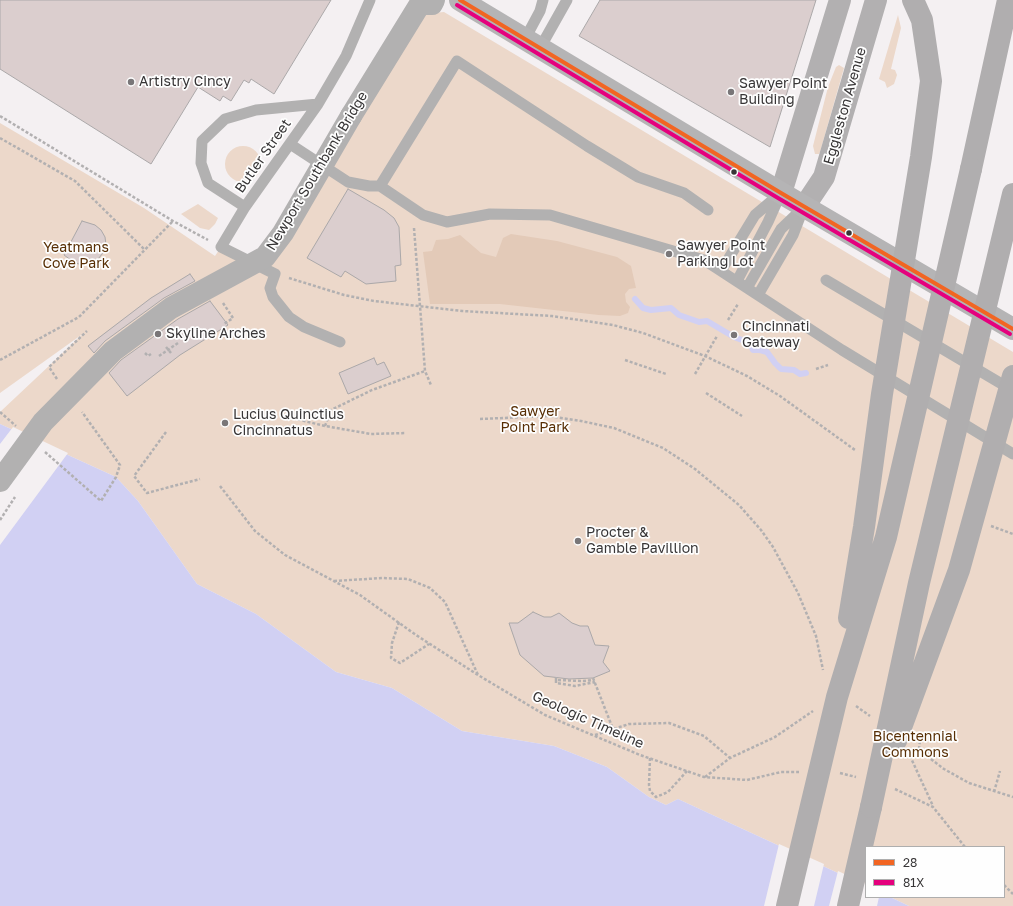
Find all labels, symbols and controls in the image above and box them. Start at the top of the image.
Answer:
street label: Eggleston Avenue [820,46,870,166]
place label: Artistry Cincy [139,74,231,90]
place label: Sawyer Point Building [739,76,827,108]
marker: Artistry Cincy [126,77,136,87]
marker: Sawyer Point Building [726,87,736,97]
street label: Newport Southbank Bridge [263,89,371,253]
street label: Butler Street [231,116,295,196]
unlabelled marker [729,167,739,177]
unlabelled marker [844,228,854,238]
place label: Sawyer Point Parking Lot [677,238,765,270]
park label: Yeatmans Cove Park [42,240,110,272]
marker: Sawyer Point Parking Lot [664,249,674,259]
place label: Cincinnati Gateway [742,319,810,352]
place label: Skyline Arches [166,326,266,342]
marker: Skyline Arches [153,329,163,339]
marker: Cincinnati Gateway [729,330,739,340]
park label: Sawyer Point Park [500,404,570,436]
place label: Lucius Quinctius Cincinnatus [233,407,344,440]
marker: Lucius Quinctius Cincinnatus [220,418,230,428]
place label: Procter & Gamble Pavillion [586,525,699,558]
marker: Procter & Gamble Pavillion [573,536,583,546]
street label: Geologic Timeline [530,688,646,752]
park label: Bicentennial Commons [873,729,957,762]
legend [865,846,1005,898]
text: 28 [903,855,917,870]
text: 81X [903,875,924,890]

